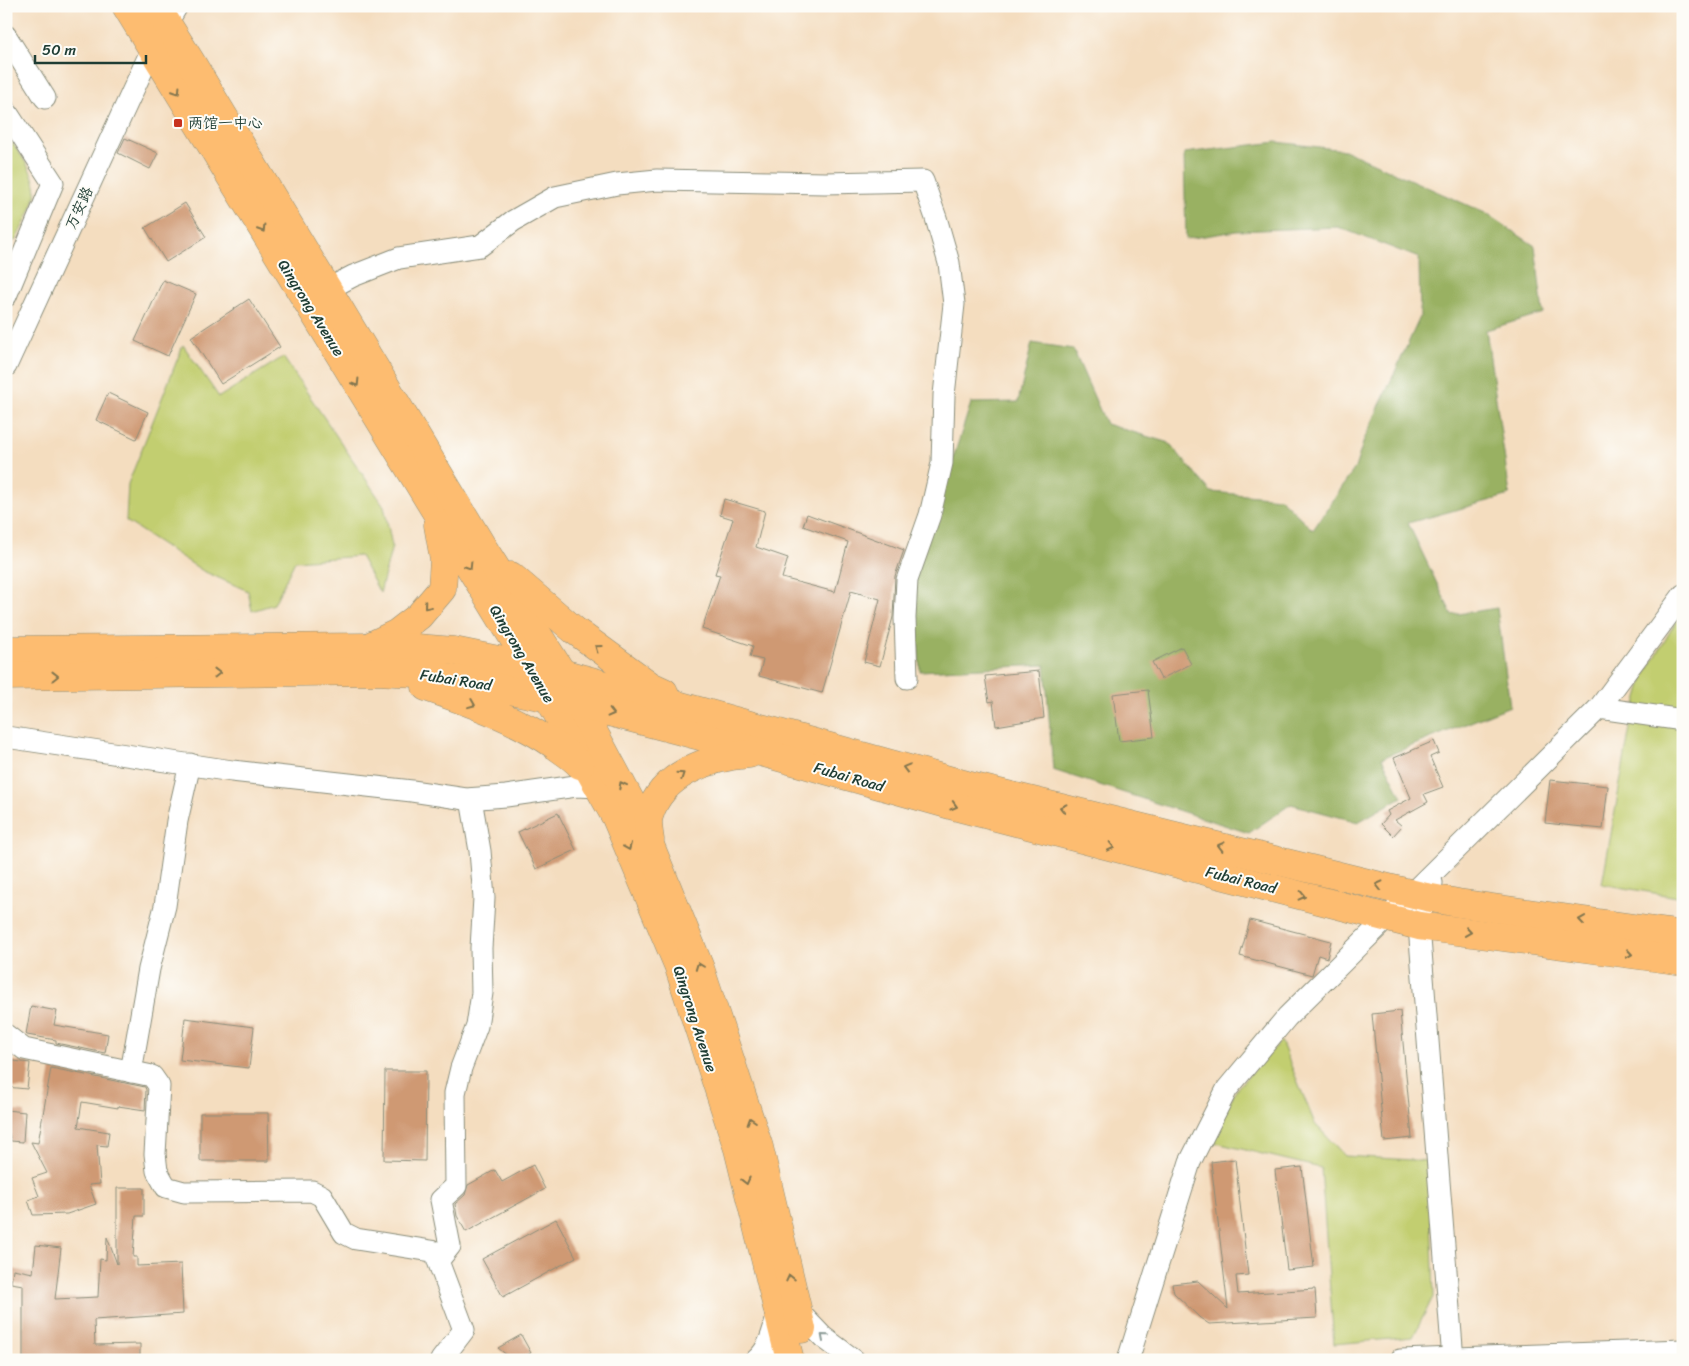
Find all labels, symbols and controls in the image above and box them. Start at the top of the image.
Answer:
scale bar [35,32,146,64]
text: 50 m [42,37,77,63]
one-way arrow [171,86,181,95]
place label: 两馆一中心 [188,110,263,136]
marker: 两馆一中心 [172,117,184,129]
street label: 万安路 [58,182,100,234]
one-way arrow [256,224,266,233]
street label: Qingrong Avenue [271,254,352,362]
one-way arrow [350,377,360,386]
one-way arrow [462,561,472,570]
street label: Qingrong Avenue [482,600,562,708]
one-way arrow [423,601,432,610]
one-way arrow [595,645,604,653]
street label: Fubai Road [418,662,495,699]
one-way arrow [214,668,222,679]
one-way arrow [51,670,59,681]
one-way arrow [468,698,476,708]
one-way arrow [607,707,616,718]
street label: Fubai Road [811,755,888,800]
one-way arrow [901,763,910,774]
one-way arrow [676,772,685,782]
one-way arrow [618,781,628,790]
one-way arrow [949,801,957,811]
one-way arrow [1058,803,1067,814]
one-way arrow [1107,841,1116,852]
one-way arrow [622,842,633,851]
one-way arrow [1217,842,1225,852]
street label: Fubai Road [1203,859,1280,902]
one-way arrow [1374,880,1383,891]
one-way arrow [1298,890,1307,901]
one-way arrow [1578,916,1587,926]
one-way arrow [1463,927,1472,937]
one-way arrow [1625,948,1633,959]
street label: Qingrong Avenue [666,962,725,1076]
one-way arrow [695,963,705,971]
one-way arrow [746,1117,756,1125]
one-way arrow [740,1177,751,1186]
one-way arrow [785,1274,796,1283]
one-way arrow [821,1334,830,1343]

